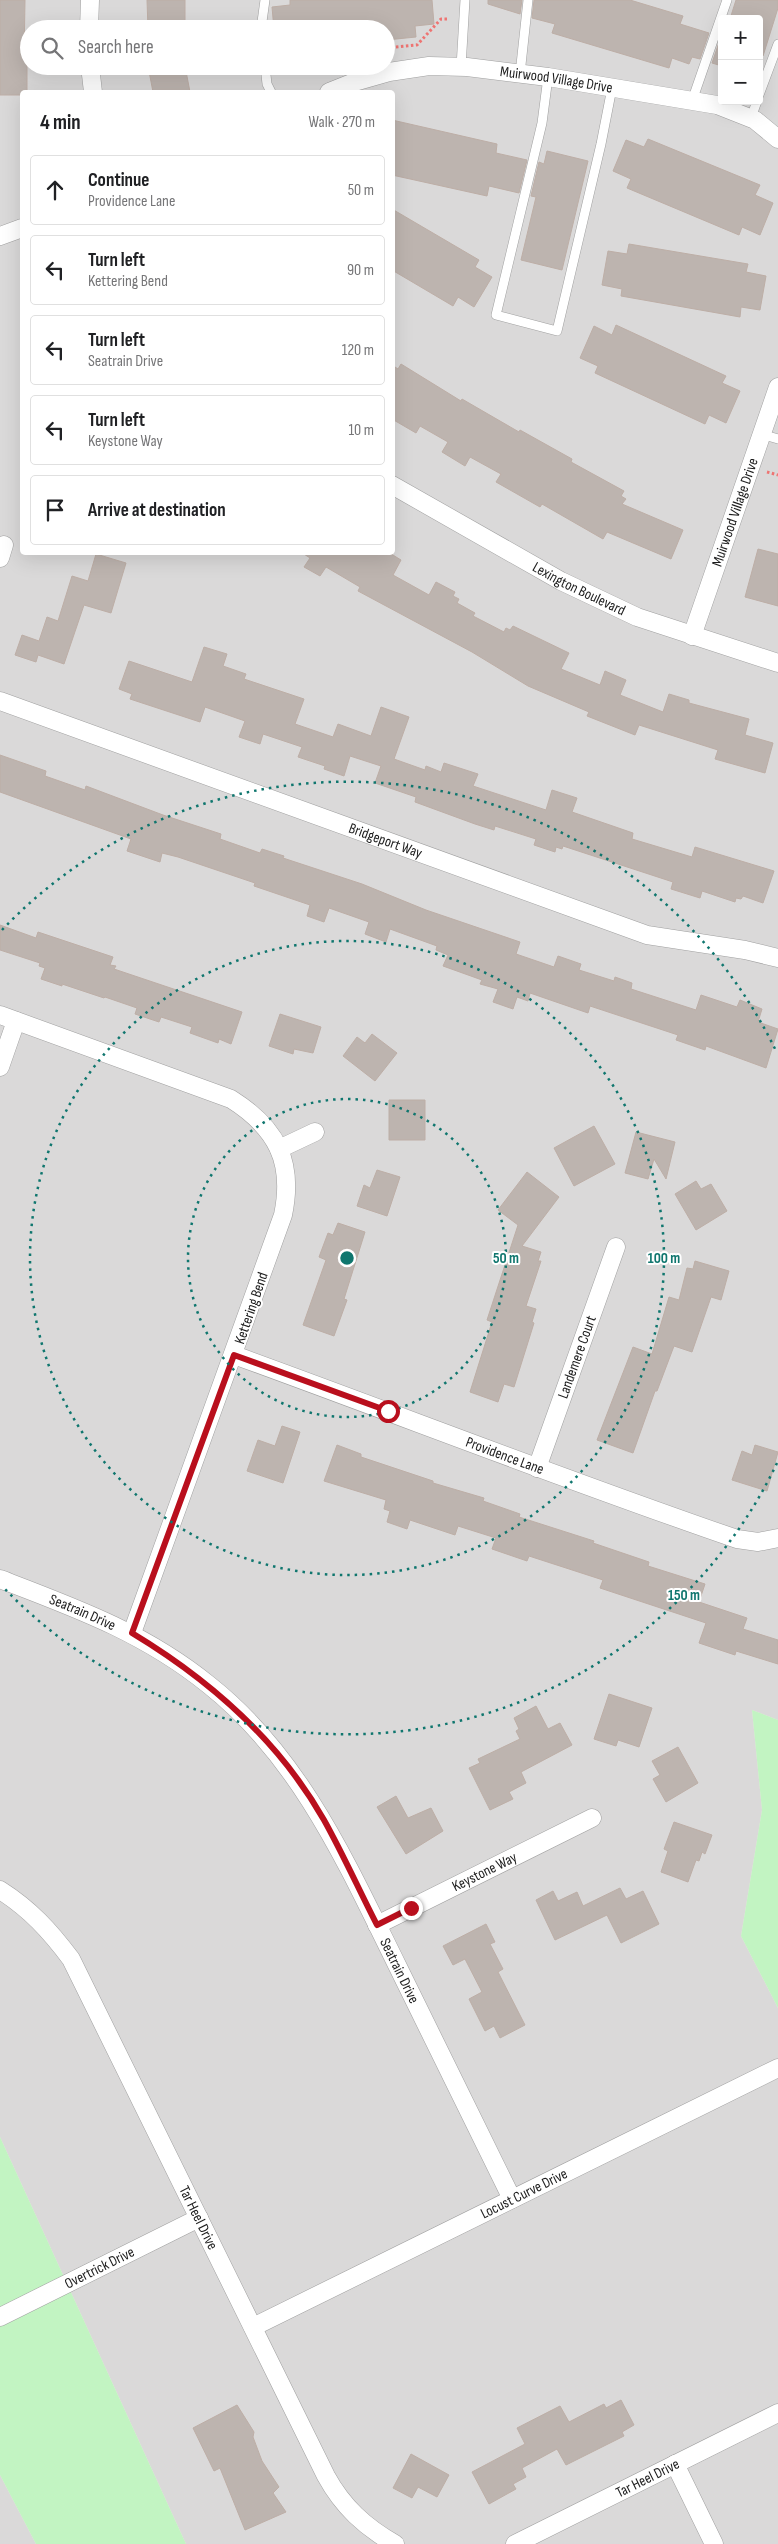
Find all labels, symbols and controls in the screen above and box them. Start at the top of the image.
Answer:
map controls [718,15,763,105]
button: + [718,15,763,60]
search box [20,20,395,75]
icon: search [38,34,66,62]
text: Search here [78,36,154,59]
button: − [718,60,763,105]
street label: Muirwood Village Drive [499,62,614,98]
text: 4 min [40,110,81,135]
text: Walk · 270 m [309,113,375,132]
text: Continue [88,169,149,192]
icon: ahead [41,176,69,204]
text: 50 m [348,181,374,200]
text: Providence Lane [88,192,175,211]
text: Turn left [88,249,145,272]
icon: left [41,256,69,284]
text: 90 m [347,261,374,280]
text: Kettering Bend [88,272,168,291]
text: Turn left [88,329,145,352]
icon: left [41,336,69,364]
text: 120 m [342,341,374,360]
text: Seatrain Drive [88,352,163,371]
text: Turn left [88,409,145,432]
icon: left [41,416,69,444]
text: 10 m [348,421,374,440]
text: Keystone Way [88,432,163,451]
street label: Muirwood Village Drive [708,456,763,569]
icon: arrive [41,496,69,524]
text: Arrive at destination [88,499,226,522]
street label: Lexington Boulevard [529,558,628,620]
street label: Bridgeport Way [346,819,425,863]
centre of rings [338,1249,356,1267]
text: 50 m [493,1249,519,1268]
text: 100 m [648,1249,680,1268]
street label: Kettering Bend [230,1270,273,1347]
street label: Landemere Court [554,1313,601,1401]
route start [377,1400,400,1423]
street label: Providence Lane [463,1433,547,1479]
text: 150 m [668,1586,700,1605]
street label: Seatrain Drive [47,1590,119,1635]
street label: Keystone Way [449,1848,520,1896]
route end [400,1897,423,1920]
street label: Seatrain Drive [375,1935,423,2007]
street label: Locust Curve Drive [477,2164,571,2223]
street label: Tar Heel Drive [174,2183,222,2253]
street label: Overtrick Drive [61,2243,138,2293]
street label: Tar Heel Drive [613,2455,683,2502]

